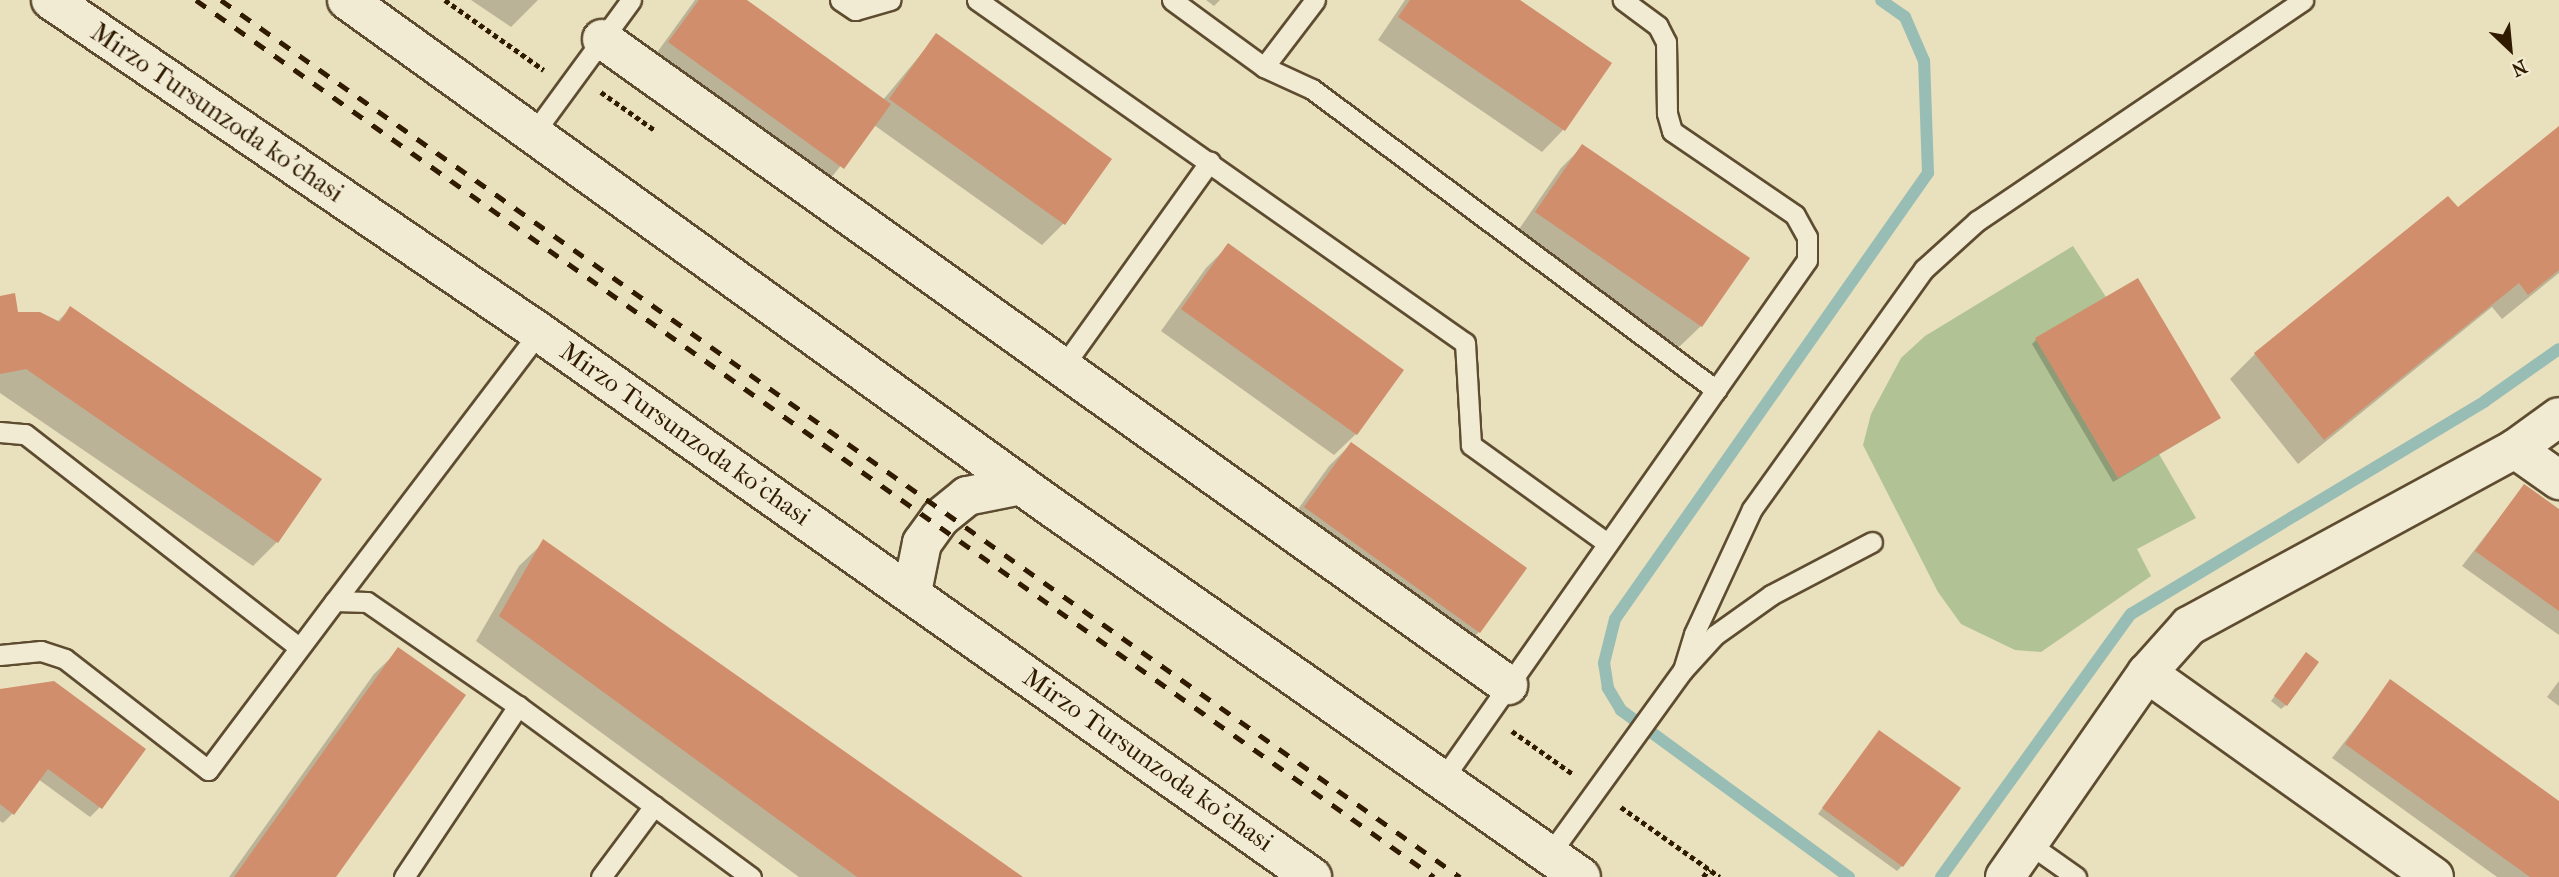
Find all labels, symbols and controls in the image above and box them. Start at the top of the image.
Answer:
north arrow [2475,14,2545,84]
street label: Mirzo Tursunzoda ko'chasi [85,17,349,209]
text: N [2508,55,2531,81]
street label: Mirzo Tursunzoda ko'chasi [554,336,816,532]
street label: Mirzo Tursunzoda ko'chasi [1017,662,1279,858]

